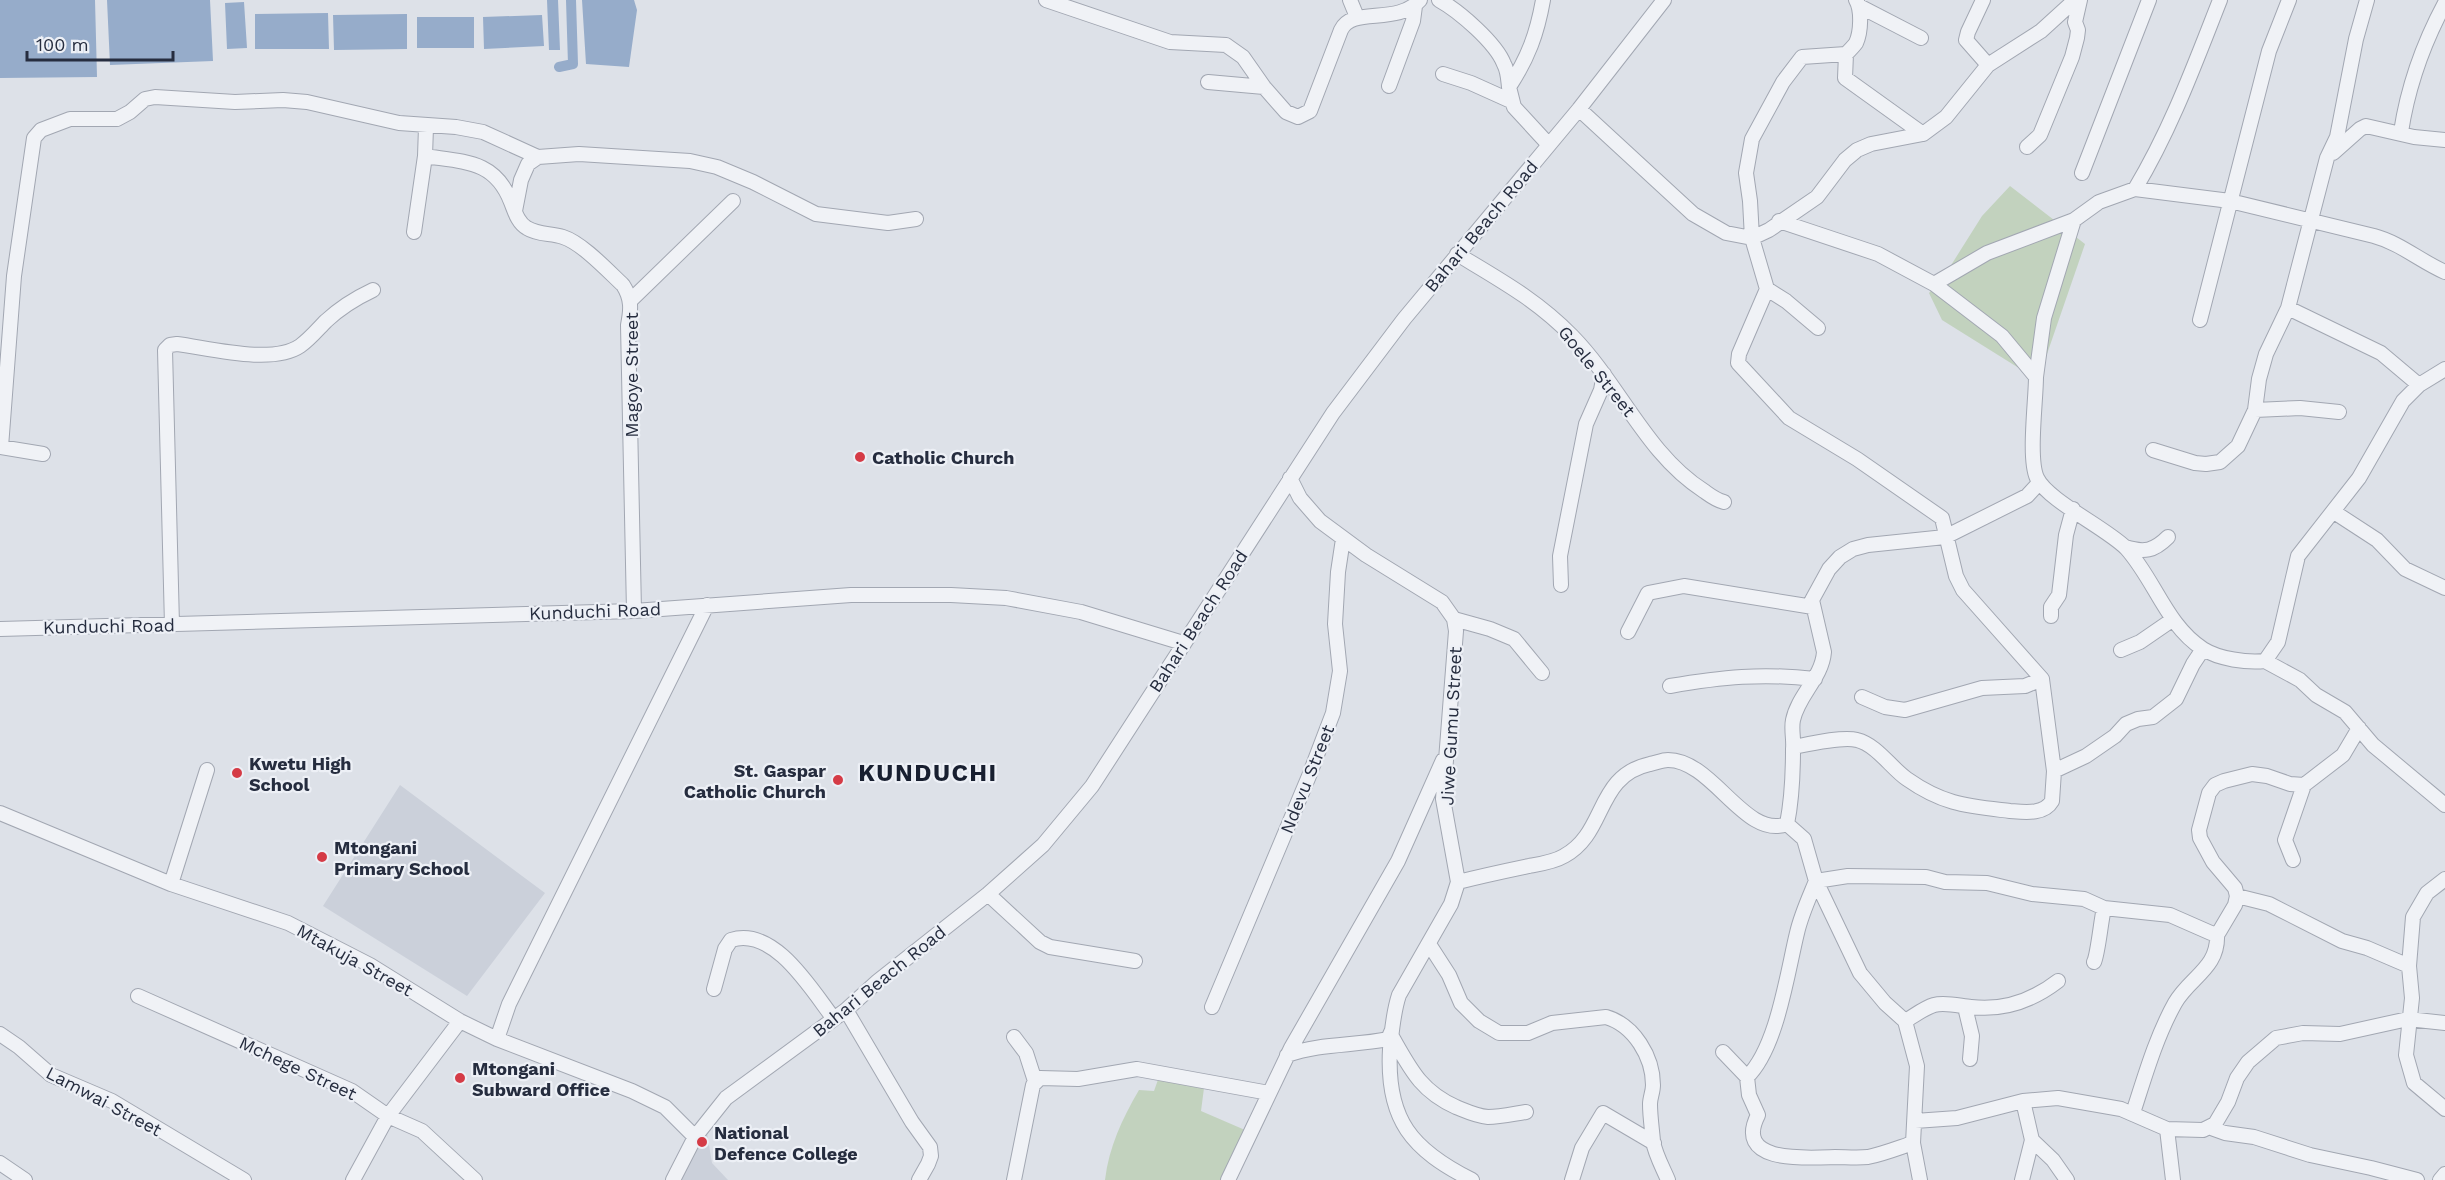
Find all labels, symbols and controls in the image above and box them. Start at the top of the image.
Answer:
scale bar [27,24,172,62]
text: 100 m [36,34,89,55]
street label: Bahari Beach Road [1420,156,1542,296]
street label: Magoye Street [621,312,642,438]
street label: Goele Street [1554,321,1640,421]
place label: Catholic Church [872,447,1014,468]
marker: Catholic Church [853,450,867,464]
street label: Bahari Beach Road [1144,546,1252,696]
street label: Kunduchi Road [529,598,661,624]
street label: Kunduchi Road [43,614,175,638]
street label: Jiwe Gumu Street [1436,646,1466,806]
street label: Ndevu Street [1276,721,1338,836]
place label: Kwetu High School [249,753,351,795]
district label: KUNDUCHI [858,759,998,787]
place label: St. Gaspar Catholic Church [684,760,826,802]
marker: Kwetu High School [230,766,244,780]
marker: St. Gaspar Catholic Church [831,773,845,787]
place label: Mtongani Primary School [334,837,470,879]
marker: Mtongani Primary School [315,850,329,864]
street label: Mtakuja Street [293,919,417,1001]
street label: Bahari Beach Road [808,921,950,1041]
street label: Mchege Street [236,1032,360,1105]
place label: Mtongani Subward Office [472,1058,610,1100]
street label: Lamwai Street [43,1062,166,1141]
marker: Mtongani Subward Office [453,1071,467,1085]
place label: National Defence College [714,1122,858,1164]
marker: National Defence College [695,1135,709,1149]

